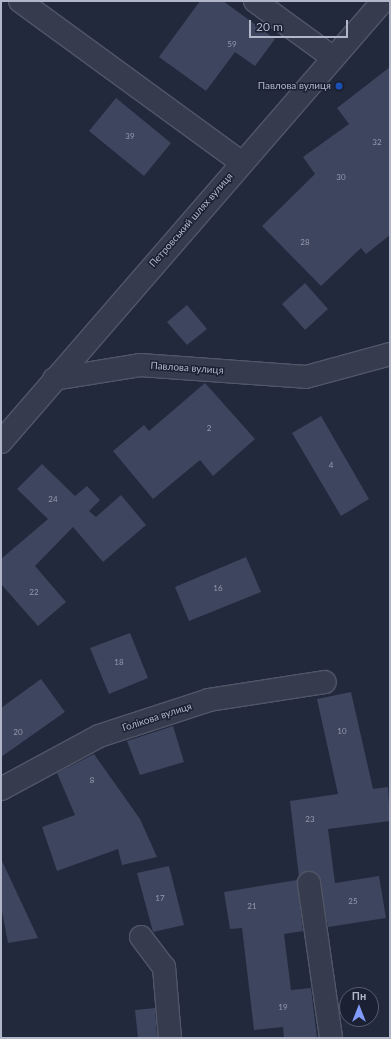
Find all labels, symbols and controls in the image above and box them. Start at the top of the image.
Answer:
scale bar [251,12,350,38]
text: 20 m [256,19,283,34]
house number: 59 [227,40,237,50]
place label: Павлова вулиця [258,80,331,92]
marker: Павлова вулиця [334,81,344,91]
house number: 39 [125,132,135,142]
house number: 32 [372,138,382,148]
street label: Петровський шлях вулиця [147,170,235,270]
house number: 30 [336,173,346,183]
house number: 28 [300,238,310,248]
street label: Павлова вулиця [150,359,224,377]
house number: 2 [207,424,211,434]
house number: 4 [329,461,333,471]
house number: 24 [48,495,58,505]
house number: 16 [213,584,223,594]
house number: 22 [29,588,39,598]
house number: 18 [114,658,124,668]
street label: Голікова вулиця [121,700,193,734]
house number: 10 [337,727,347,737]
house number: 20 [13,728,23,738]
house number: 8 [90,776,94,786]
house number: 23 [305,815,315,825]
house number: 17 [155,894,165,904]
house number: 25 [348,897,358,907]
house number: 21 [247,902,257,912]
north arrow [339,987,379,1027]
text: Пн [352,989,366,1002]
house number: 19 [278,1003,288,1013]

